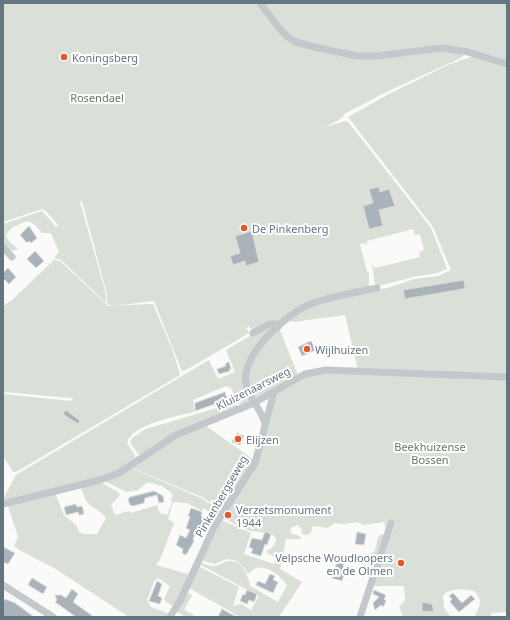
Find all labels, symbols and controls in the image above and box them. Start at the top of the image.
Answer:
place label: Koningsberg [72,50,138,65]
marker: Koningsberg [59,52,69,62]
park label: Rosendael [70,90,124,105]
place label: De Pinkenberg [252,221,328,236]
marker: De Pinkenberg [239,223,249,233]
place label: Wijlhuizen [315,342,368,357]
marker: Wijlhuizen [302,344,312,354]
street label: Kluizenaarsweg [213,363,293,413]
place label: Elijzen [246,432,279,447]
marker: Elijzen [233,434,243,444]
park label: Beekhuizense Bossen [394,439,466,467]
street label: Pinkenbergseweg [191,452,251,540]
place label: Verzetsmonument 1944 [236,502,332,530]
marker: Verzetsmonument 1944 [223,510,233,520]
place label: Velpsche Woudloopers en de Olmen [275,550,393,578]
marker: Velpsche Woudloopers en de Olmen [396,558,406,568]

